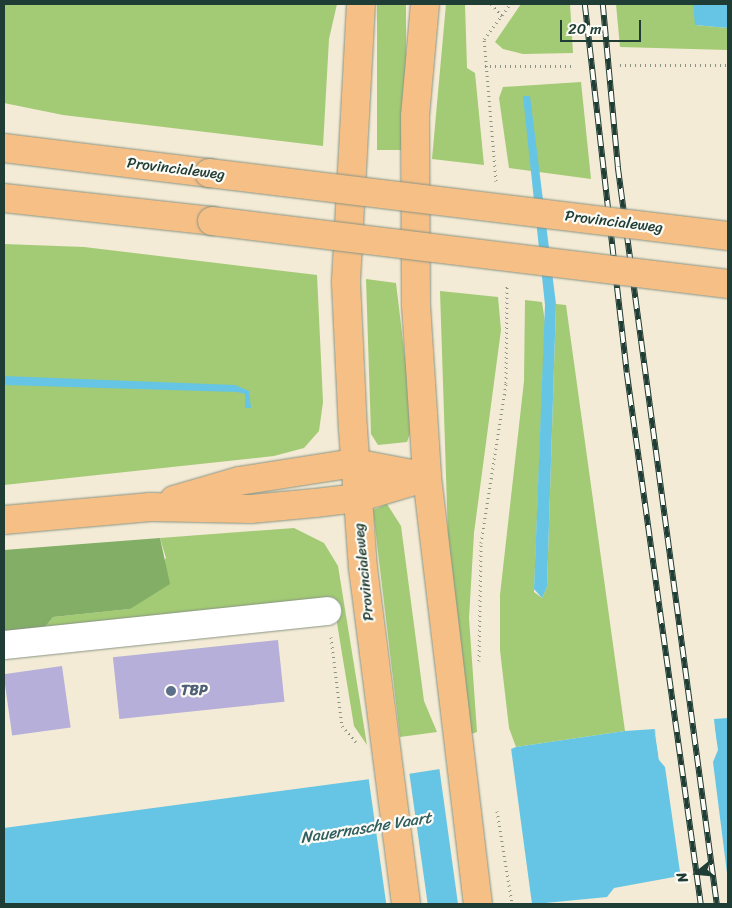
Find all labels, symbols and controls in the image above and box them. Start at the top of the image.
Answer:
scale bar [562,10,643,42]
text: 20 m [568,16,602,42]
street label: Provincialeweg [126,154,226,184]
street label: Provincialeweg [564,207,664,237]
street label: Provincialeweg [350,522,378,622]
place label: TBP [181,682,208,700]
marker: TBP [165,685,177,697]
water label: Nauernasche Vaart [299,808,433,848]
north arrow [672,848,722,898]
text: N [669,869,696,886]

